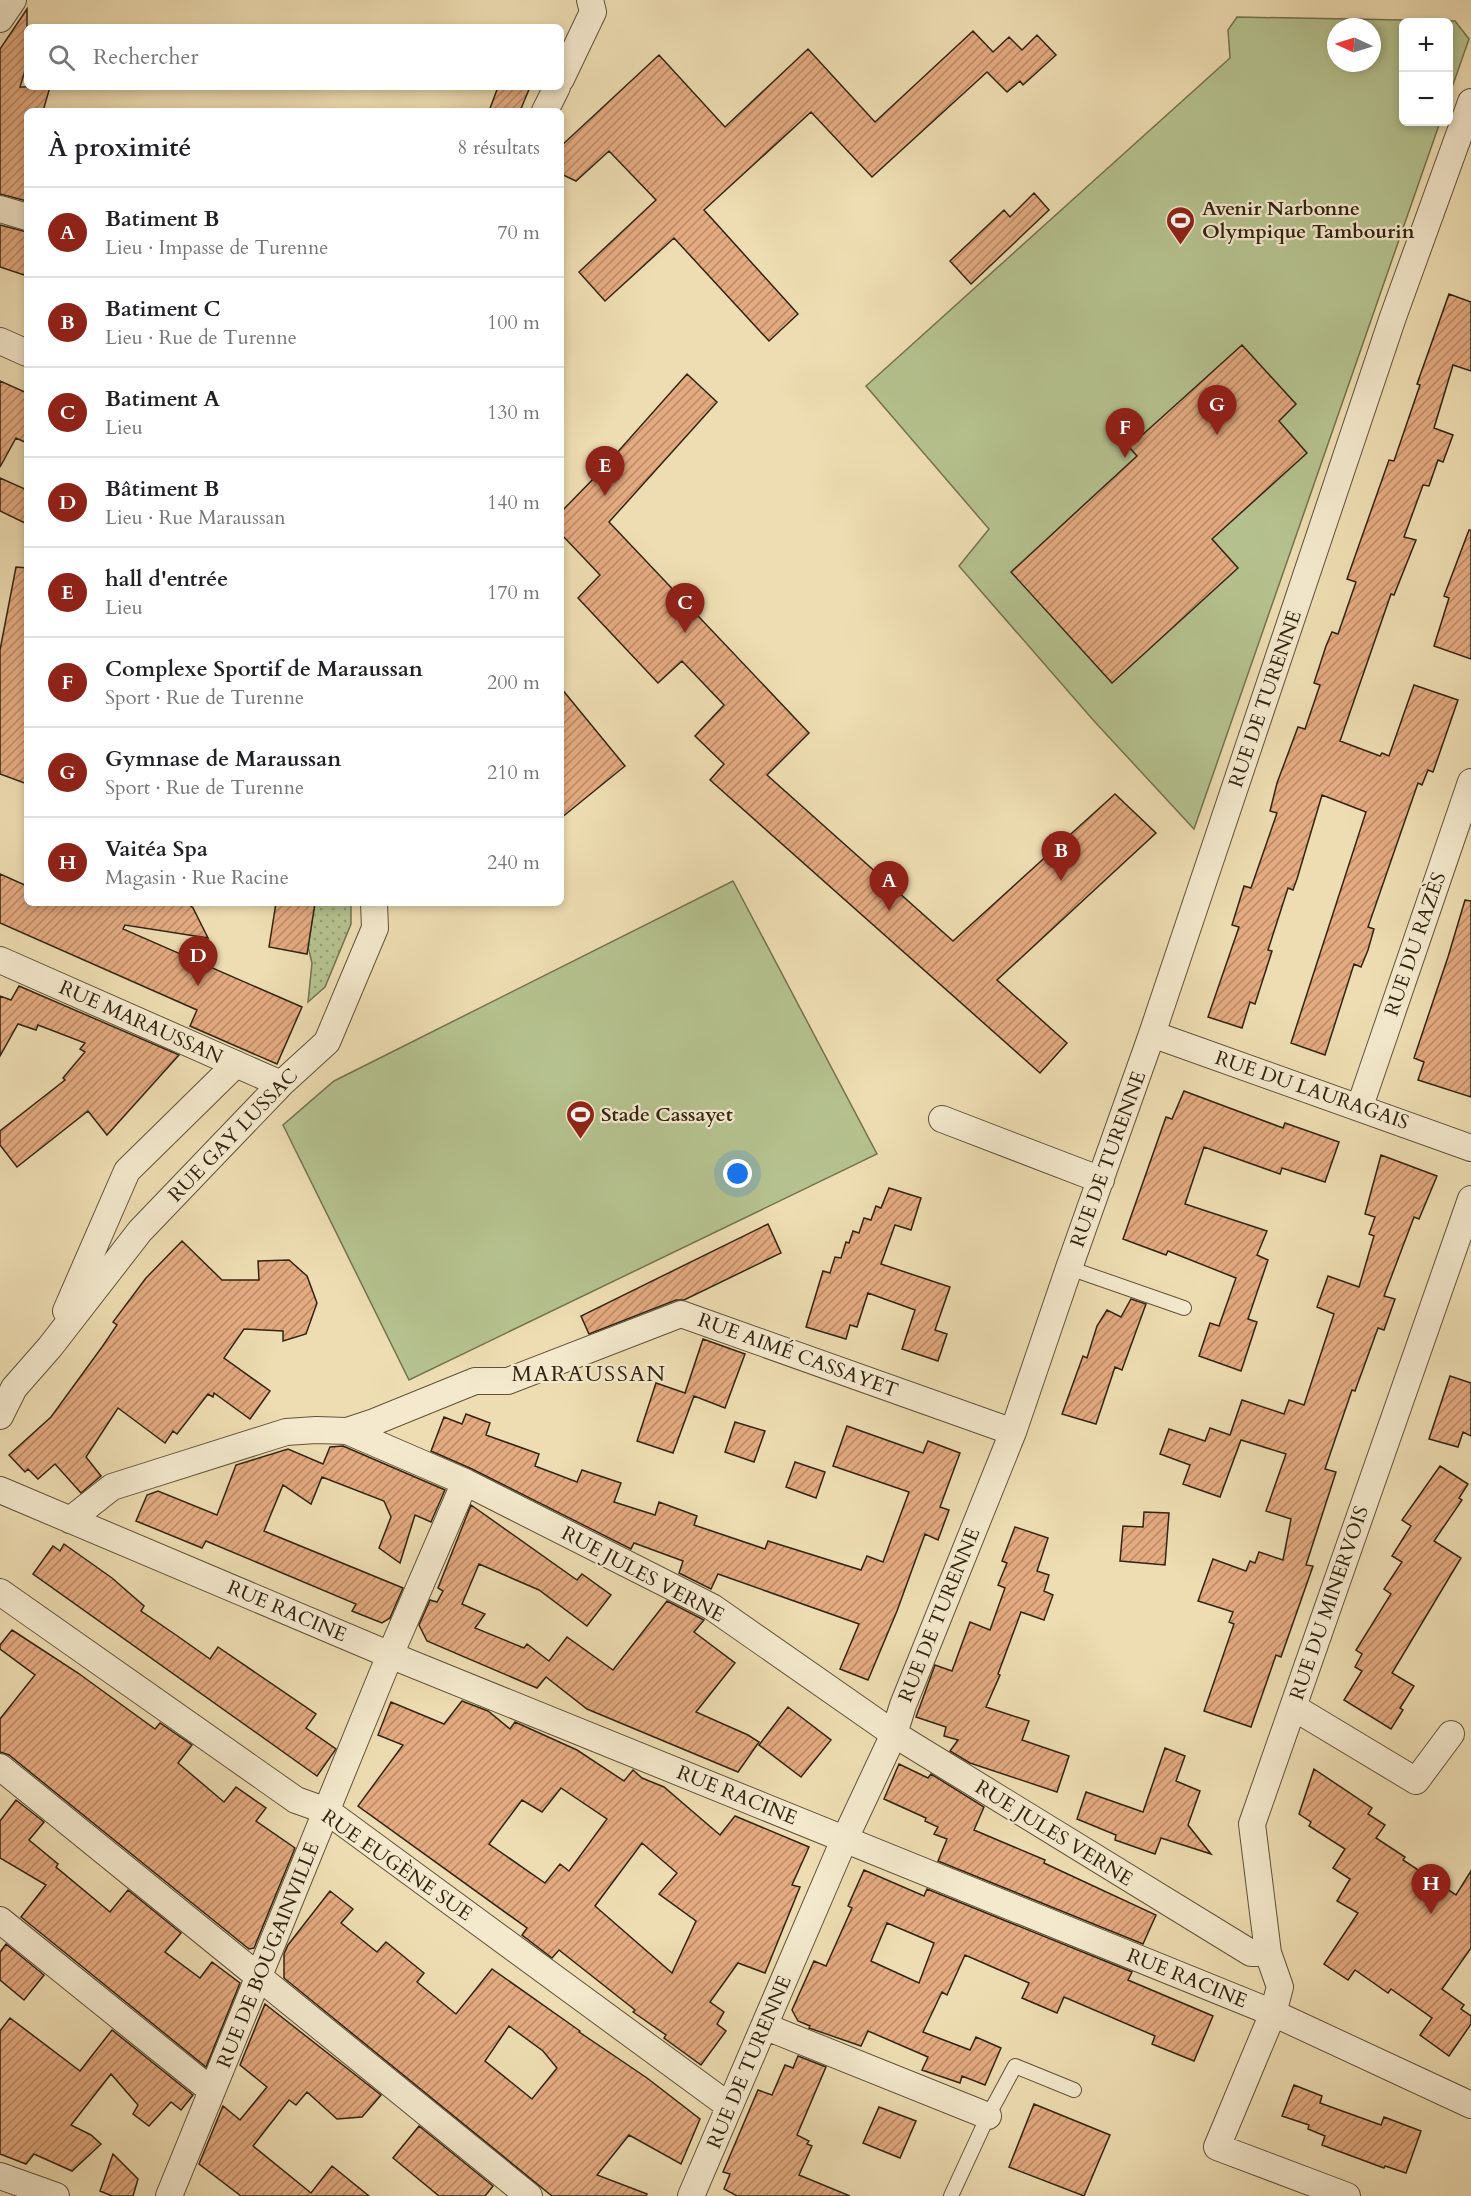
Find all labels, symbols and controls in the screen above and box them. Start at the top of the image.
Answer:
north arrow [1327,18,1381,72]
map controls [1399,18,1453,126]
button: + [1399,18,1453,72]
search box [24,24,564,90]
icon: search [45,41,78,74]
text: Rechercher [93,42,198,72]
button: − [1399,72,1453,126]
text: À proximité [48,130,191,165]
text: 8 résultats [457,134,540,161]
place label: Avenir Narbonne Olympique Tambourin [1202,195,1415,245]
text: Batiment B [105,204,219,234]
sports icon: Avenir Narbonne Olympique Tambourin [1165,204,1197,246]
text: A [60,219,75,246]
text: 70 m [497,219,540,246]
text: Lieu · Impasse de Turenne [105,234,328,261]
text: Batiment C [105,294,221,324]
text: B [60,309,75,336]
text: 100 m [487,309,540,336]
text: Lieu · Rue de Turenne [105,324,297,351]
text: Batiment A [105,384,220,414]
pin: G [1198,386,1236,435]
text: C [60,399,75,426]
text: 130 m [487,399,540,426]
pin: F [1106,408,1144,458]
text: Lieu [105,414,143,441]
pin: E [586,446,624,496]
text: Bâtiment B [105,474,220,504]
text: D [59,489,76,516]
text: 140 m [487,489,540,516]
text: Lieu · Rue Maraussan [105,504,286,531]
text: hall d'entrée [105,564,228,594]
text: E [61,579,74,606]
text: 170 m [487,579,540,606]
pin: C [666,584,704,633]
text: Lieu [105,594,143,621]
street label: RUE DE TURENNE [1222,607,1308,791]
text: Complexe Sportif de Maraussan [105,654,423,684]
text: F [62,669,73,696]
text: 200 m [487,669,540,696]
text: Sport · Rue de Turenne [105,684,304,711]
text: Gymnase de Maraussan [105,744,341,774]
text: G [59,759,76,786]
text: 210 m [487,759,540,786]
text: Sport · Rue de Turenne [105,774,304,801]
pin: B [1042,832,1080,881]
text: Vaitéa Spa [105,834,208,864]
text: H [59,849,76,876]
text: 240 m [487,849,540,876]
pin: A [870,862,908,911]
text: Magasin · Rue Racine [105,864,289,891]
street label: RUE DU RAZÈS [1378,868,1452,1020]
pin: D [178,936,218,986]
street label: RUE MARAUSSAN [55,974,227,1070]
street label: RUE DU LAURAGAIS [1211,1044,1413,1136]
street label: RUE GAY LUSSAC [162,1062,304,1208]
street label: RUE DE TURENNE [1064,1067,1152,1251]
sports icon: Stade Cassayet [564,1098,596,1140]
place label: Stade Cassayet [601,1101,733,1128]
your location [723,1159,752,1188]
street label: RUE AIMÉ CASSAYET [694,1306,902,1404]
district label: MARAUSSAN [511,1359,667,1389]
street label: RUE DU MINERVOIS [1283,1502,1375,1704]
street label: RUE JULES VERNE [557,1520,729,1628]
street label: RUE DE TURENNE [892,1524,986,1706]
street label: RUE RACINE [223,1574,351,1648]
street label: RUE RACINE [673,1759,801,1831]
street label: RUE JULES VERNE [970,1774,1138,1892]
street label: RUE EUGÈNE SUE [316,1803,478,1927]
street label: RUE DE BOUGAINVILLE [210,1838,326,2072]
pin: H [1412,1864,1450,1914]
street label: RUE RACINE [1123,1942,1251,2014]
street label: RUE DE TURENNE [700,1971,798,2153]

